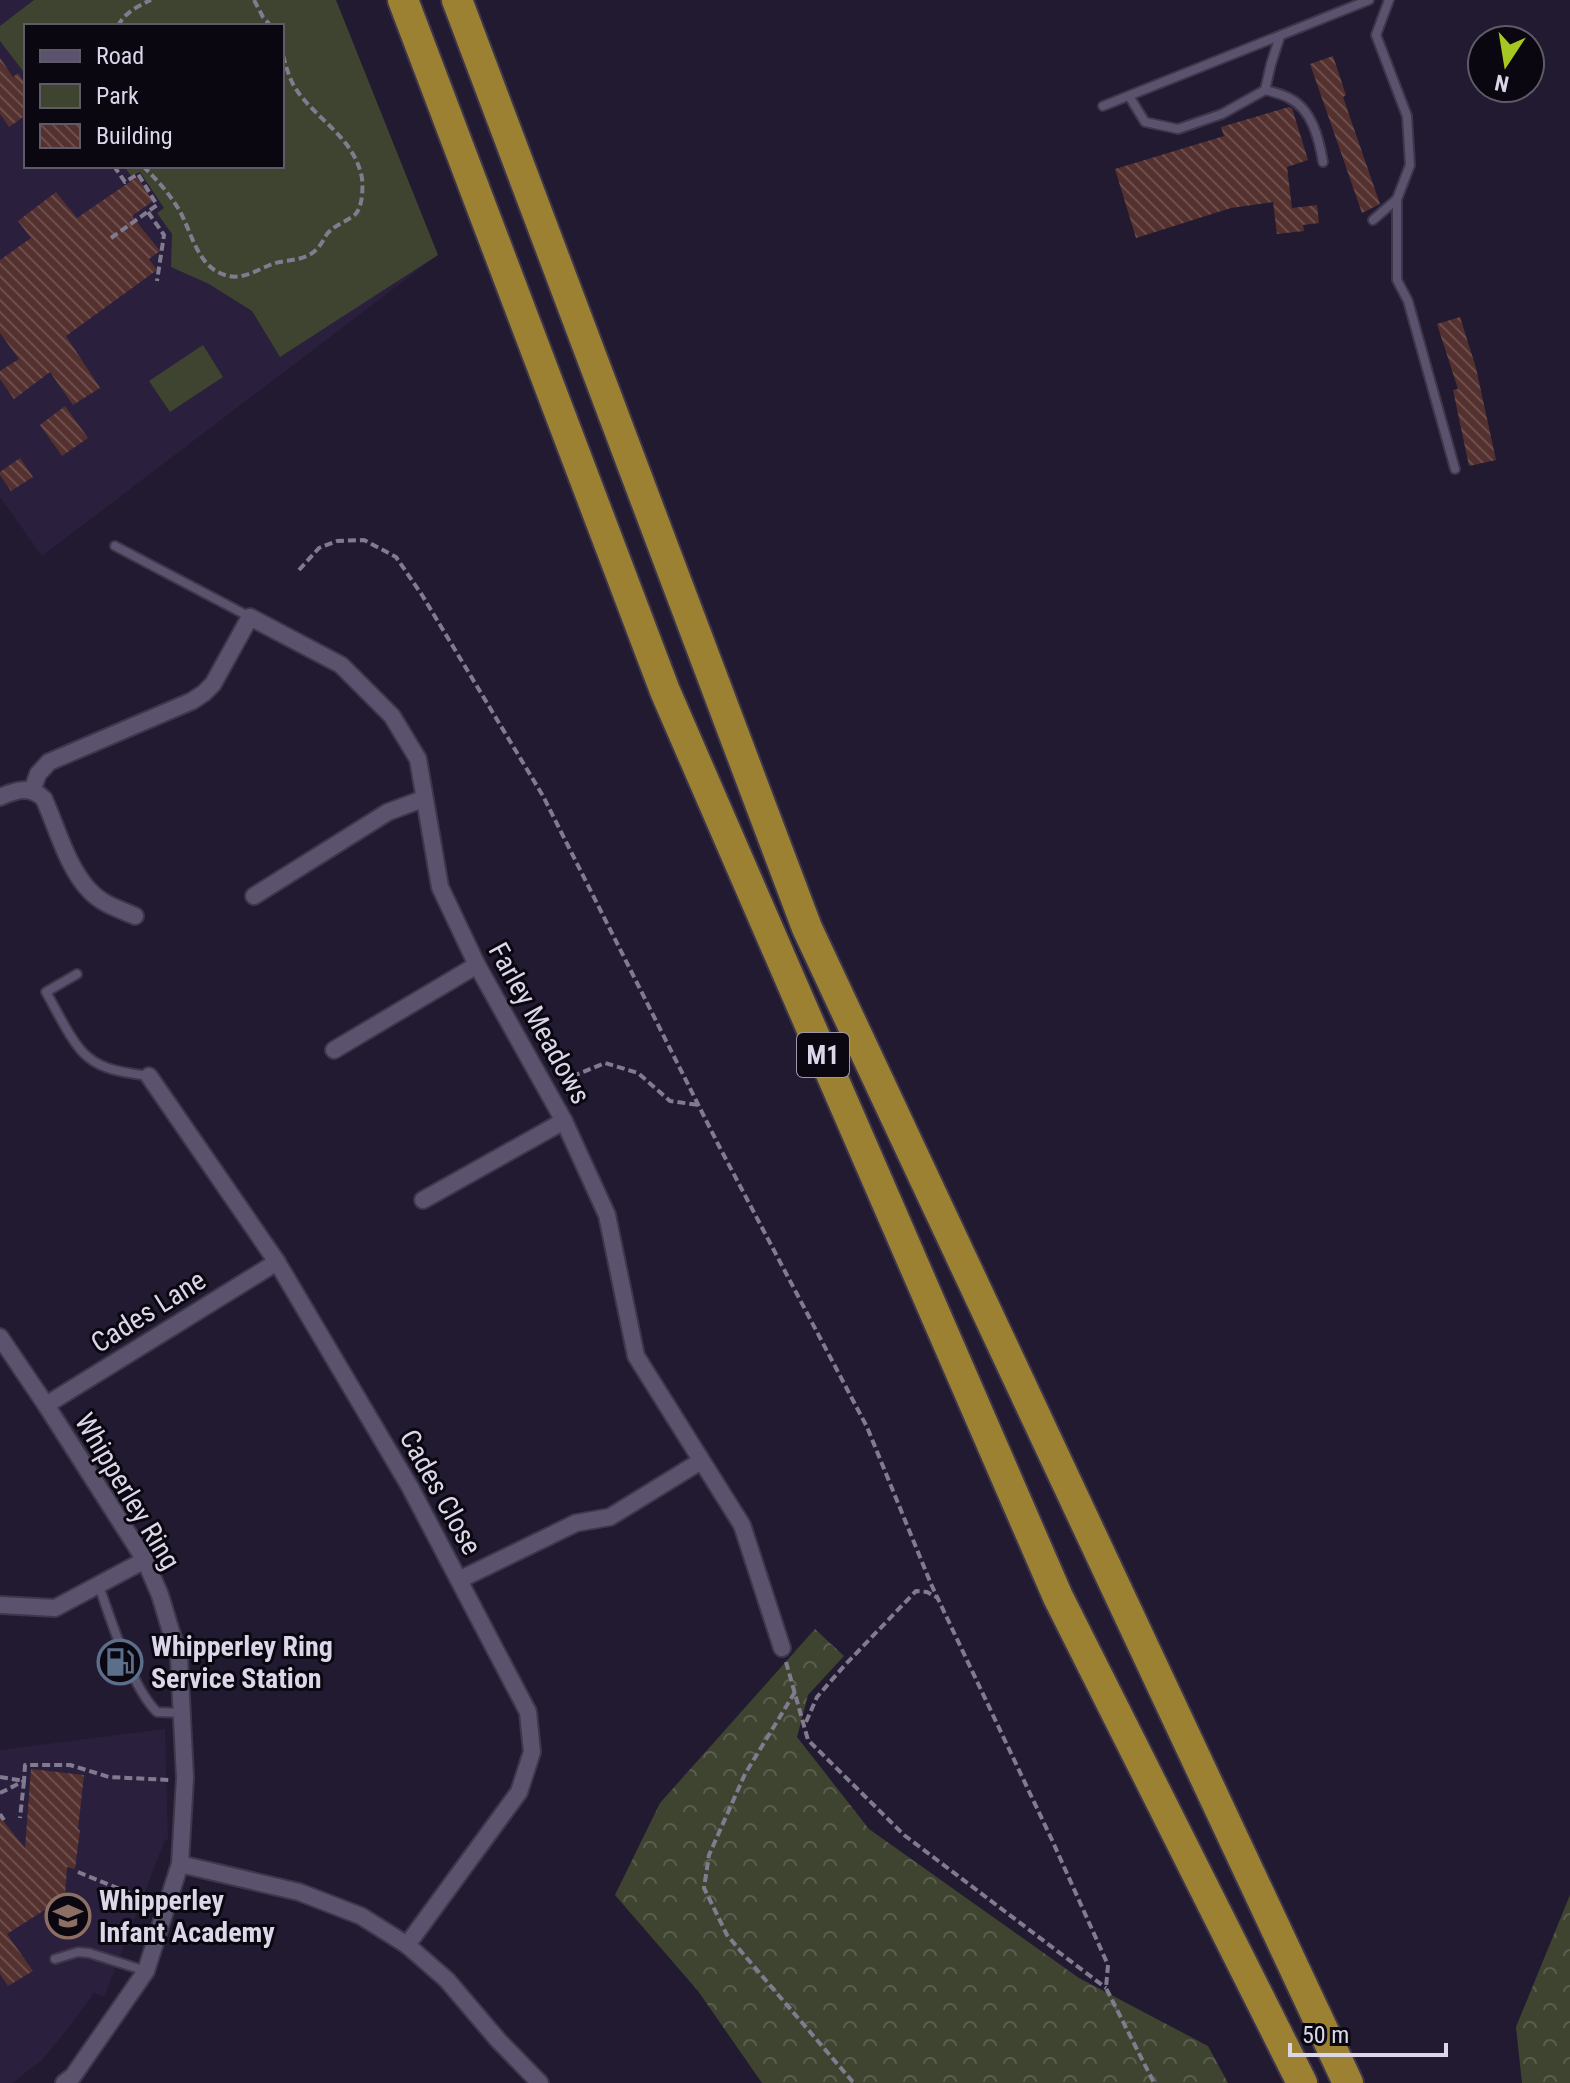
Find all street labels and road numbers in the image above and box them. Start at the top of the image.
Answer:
street label: Farley Meadows [482,937,597,1110]
road number: M1 [797,1033,849,1077]
street label: Cades Lane [85,1263,212,1360]
street label: Whipperley Ring [68,1407,187,1575]
street label: Cades Close [393,1424,488,1560]

